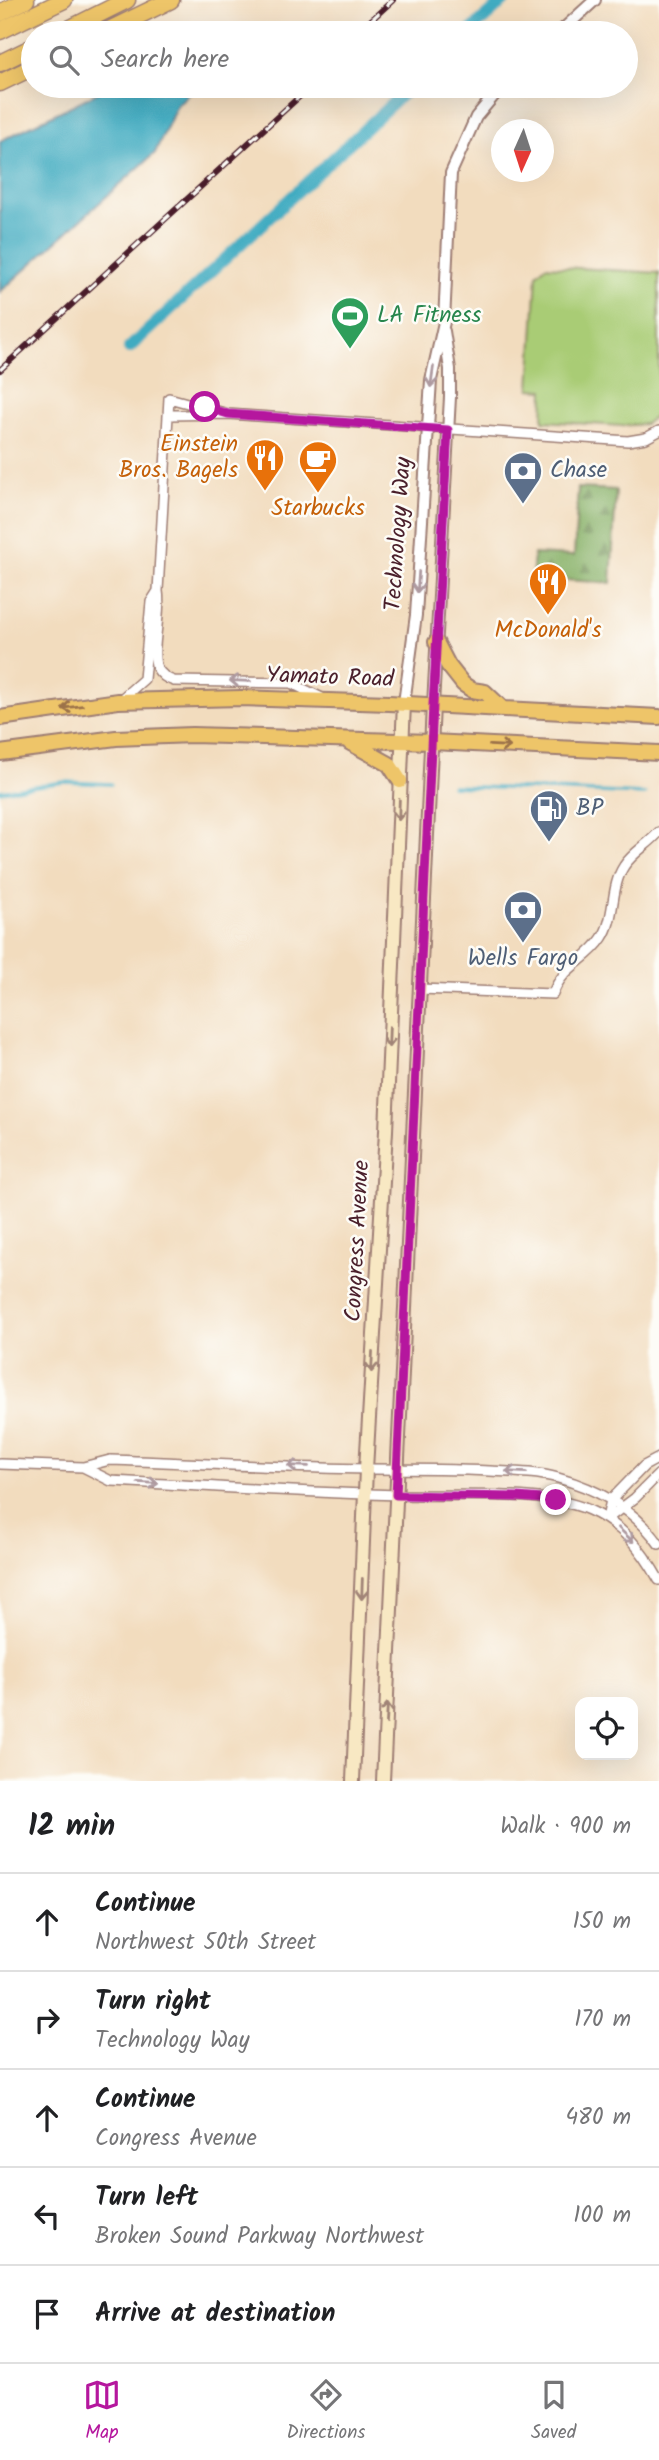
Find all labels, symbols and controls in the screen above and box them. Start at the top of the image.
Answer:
search box [21,21,638,98]
text: Search here [101,39,229,81]
icon: search [45,41,83,79]
north arrow [491,119,554,182]
sports icon: LA Fitness [329,295,371,350]
place label: LA Fitness [377,298,482,334]
one-way arrow [425,365,438,387]
route start [189,391,220,422]
place label: Einstein Bros. Bagels [119,427,238,489]
restaurant icon: Einstein Bros. Bagels [244,437,286,492]
cafe icon: Starbucks [297,439,339,494]
bank icon: Chase [502,450,544,505]
place label: Chase [550,453,607,489]
street label: Technology Way [376,456,422,612]
place label: Starbucks [271,491,365,527]
restaurant icon: McDonald's [527,561,569,616]
one-way arrow [411,570,424,593]
place label: McDonald's [495,613,602,649]
street label: Yamato Road [266,658,395,698]
one-way arrow [229,675,252,688]
one-way arrow [61,701,84,714]
one-way arrow [488,739,511,752]
fuel station icon: BP [528,788,570,843]
place label: BP [576,791,604,827]
one-way arrow [392,798,405,821]
bank icon: Wells Fargo [502,889,544,944]
place label: Wells Fargo [468,941,578,977]
one-way arrow [383,1025,396,1048]
street label: Congress Avenue [336,1159,380,1323]
one-way arrow [366,1350,379,1373]
one-way arrow [287,1460,310,1473]
one-way arrow [504,1466,527,1479]
one-way arrow [136,1476,159,1489]
route end [540,1484,571,1515]
one-way arrow [617,1526,634,1543]
one-way arrow [355,1578,368,1601]
map controls [575,1697,638,1760]
button: locate [575,1697,638,1760]
one-way arrow [380,1702,393,1725]
text: 12 min [28,1803,115,1851]
text: Walk · 900 m [500,1809,631,1845]
text: Continue [95,1883,196,1925]
icon: ahead [28,1903,66,1941]
text: 150 m [572,1904,631,1940]
text: Northwest 50th Street [95,1925,316,1961]
text: Turn right [95,1981,211,2023]
icon: right [28,2001,66,2039]
text: 170 m [574,2002,631,2038]
text: Technology Way [95,2023,249,2059]
text: Continue [95,2079,196,2121]
icon: ahead [28,2099,66,2137]
text: 480 m [565,2100,631,2136]
text: Congress Avenue [95,2121,257,2157]
text: Turn left [95,2177,198,2219]
icon: left [28,2197,66,2235]
text: 100 m [573,2198,631,2234]
text: Broken Sound Parkway Northwest [95,2219,424,2255]
text: Arrive at destination [95,2293,335,2335]
icon: arrive [28,2295,66,2333]
tab: Map [83,2376,121,2448]
tab: Directions [287,2376,365,2448]
tab: Saved [531,2376,576,2448]

